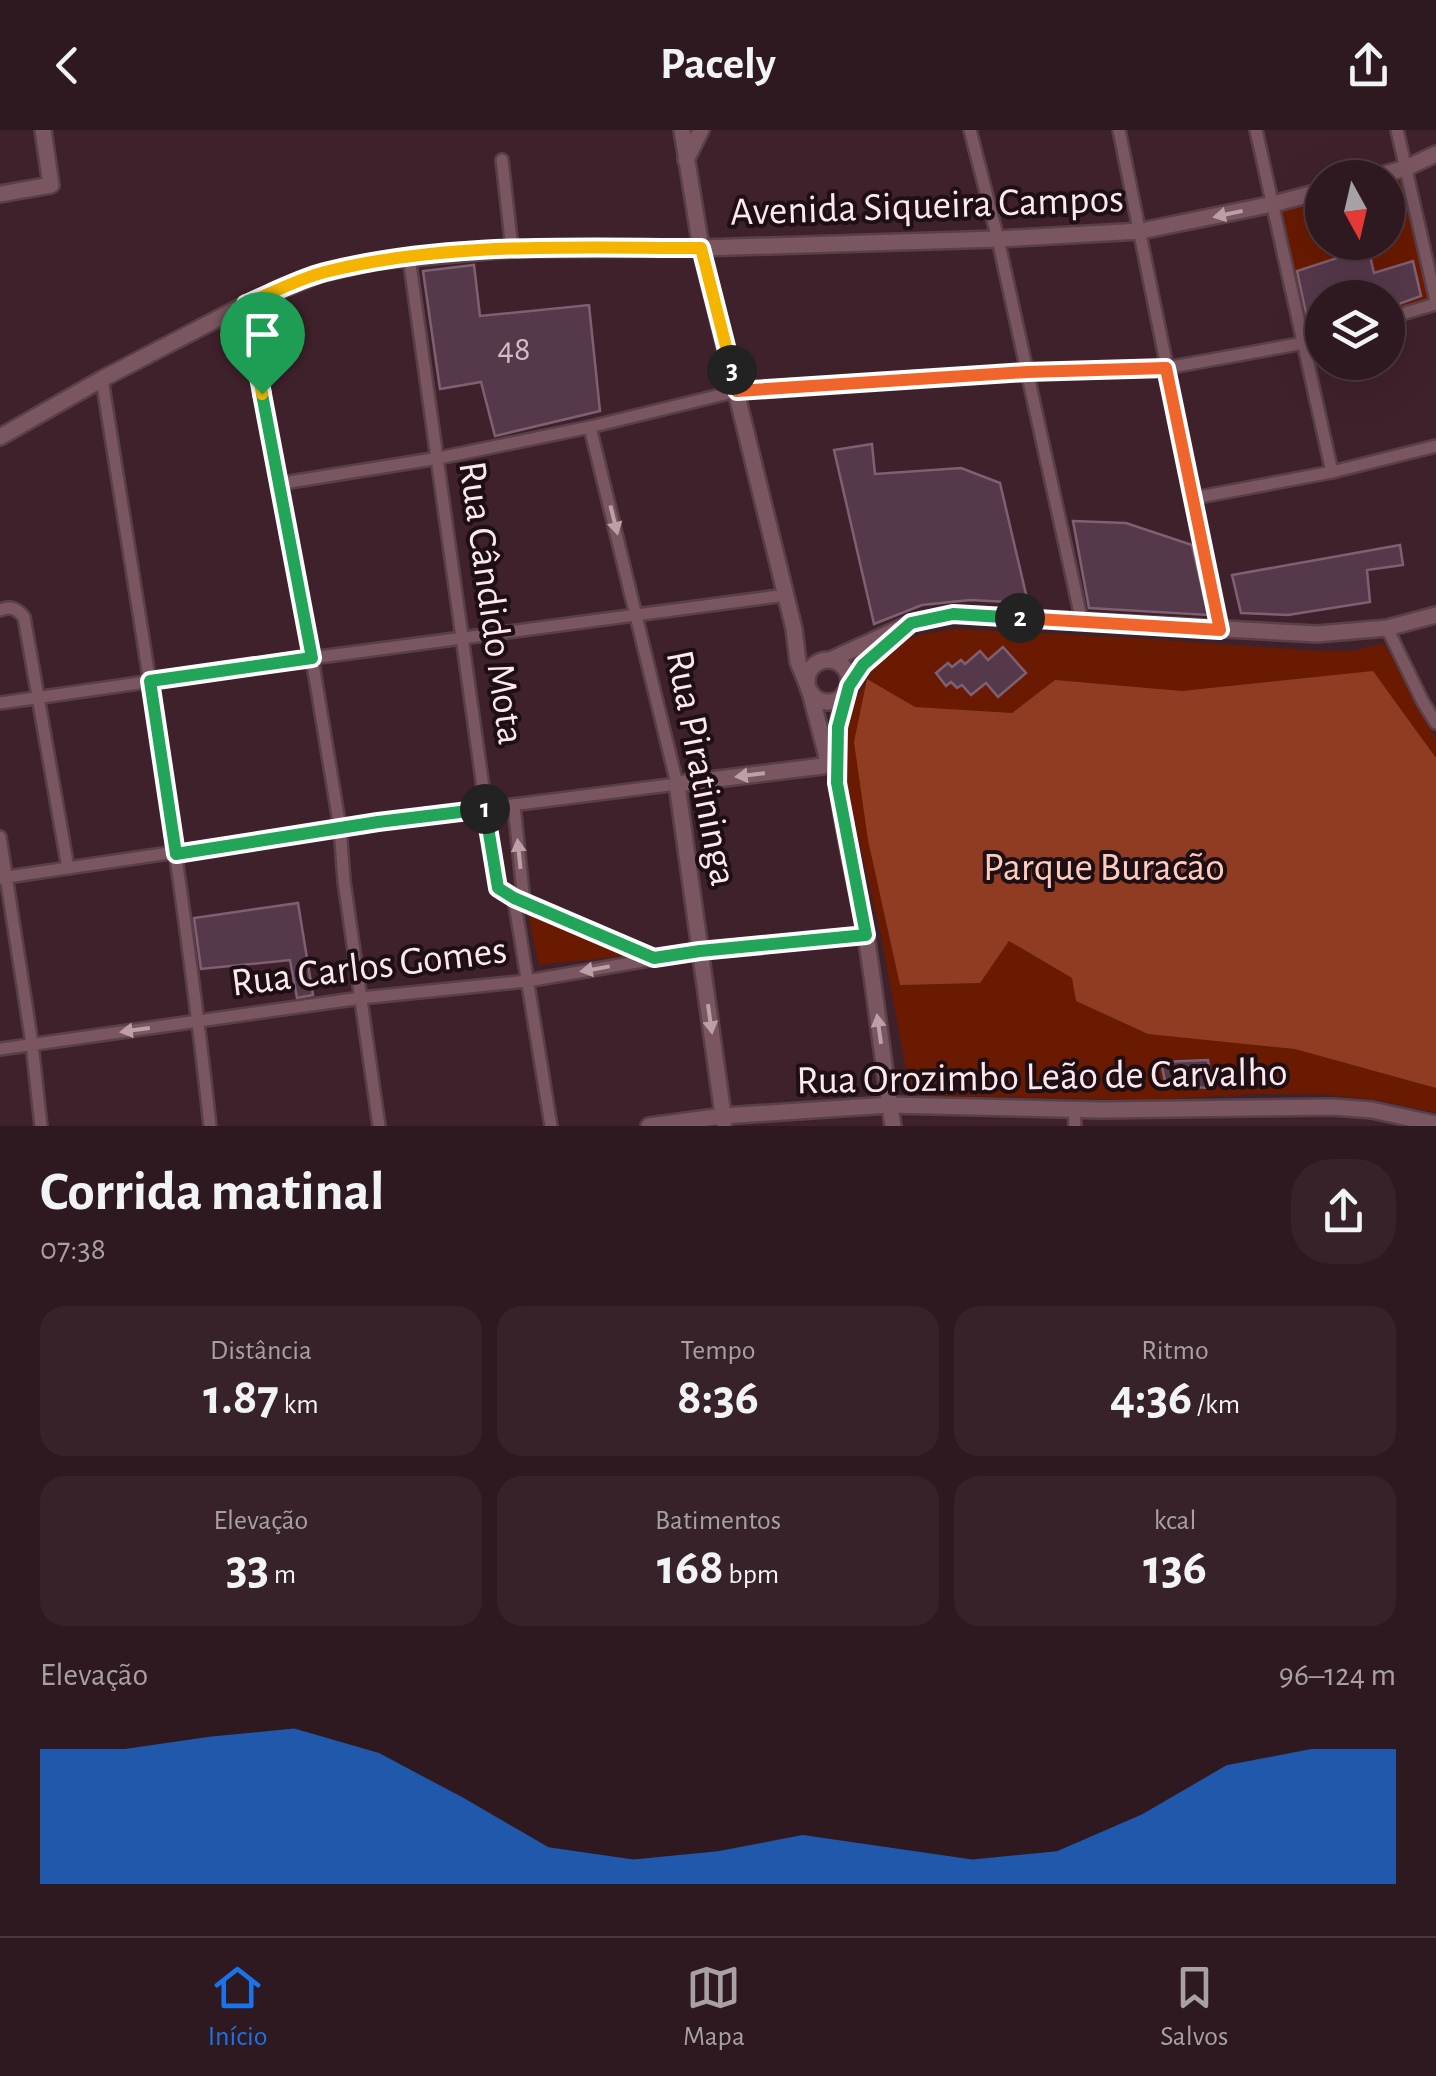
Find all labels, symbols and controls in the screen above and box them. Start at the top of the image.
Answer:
icon: back [40,38,95,93]
icon: share [1341,38,1396,93]
text: Pacely [660,42,776,87]
north arrow [1305,160,1405,260]
map controls [1305,160,1405,380]
street label: Avenida Siqueira Campos [729,179,1125,233]
one-way arrow [1212,206,1243,222]
button: layers [1305,280,1405,380]
pin [220,292,305,395]
icon: arrive [235,307,290,362]
house number: 48 [497,332,531,367]
pin: 3 [707,345,757,395]
text: 3 [726,356,738,384]
street label: Rua Cândido Mota [451,459,531,747]
one-way arrow [606,505,622,536]
pin: 2 [995,593,1045,643]
text: 2 [1013,604,1027,632]
street label: Rua Piratininga [659,647,743,889]
one-way arrow [734,767,766,783]
pin: 1 [460,784,510,834]
text: 1 [480,795,490,823]
one-way arrow [511,837,527,869]
park label: Parque Buracão [983,848,1225,888]
street label: Rua Carlos Gomes [229,930,509,1004]
one-way arrow [579,962,611,977]
one-way arrow [702,1004,718,1036]
one-way arrow [870,1013,886,1045]
one-way arrow [118,1022,150,1038]
street label: Rua Orozimbo Leão de Carvalho [796,1053,1288,1101]
button: share [1291,1159,1396,1264]
text: Corrida matinal [40,1165,385,1220]
text: 07:38 [40,1233,106,1265]
text: Distância [210,1337,312,1365]
text: Tempo [680,1337,756,1365]
text: Ritmo [1141,1337,1209,1365]
text: 1.87 [203,1373,279,1423]
text: 8:36 [677,1373,759,1423]
text: 4:36 [1110,1373,1192,1423]
text: km [279,1391,319,1419]
text: /km [1192,1391,1240,1419]
text: Elevação [214,1507,308,1535]
text: Batimentos [655,1507,781,1535]
text: kcal [1154,1507,1196,1535]
text: 33 [226,1543,269,1593]
text: 168 [657,1543,724,1593]
text: 136 [1143,1543,1207,1593]
text: m [269,1561,296,1589]
text: bpm [724,1561,779,1589]
text: Elevação [40,1659,148,1691]
text: 96–124 m [1279,1659,1396,1691]
tab: Início [208,1960,267,2054]
tab: Mapa [683,1960,745,2054]
tab: Salvos [1160,1960,1228,2054]

